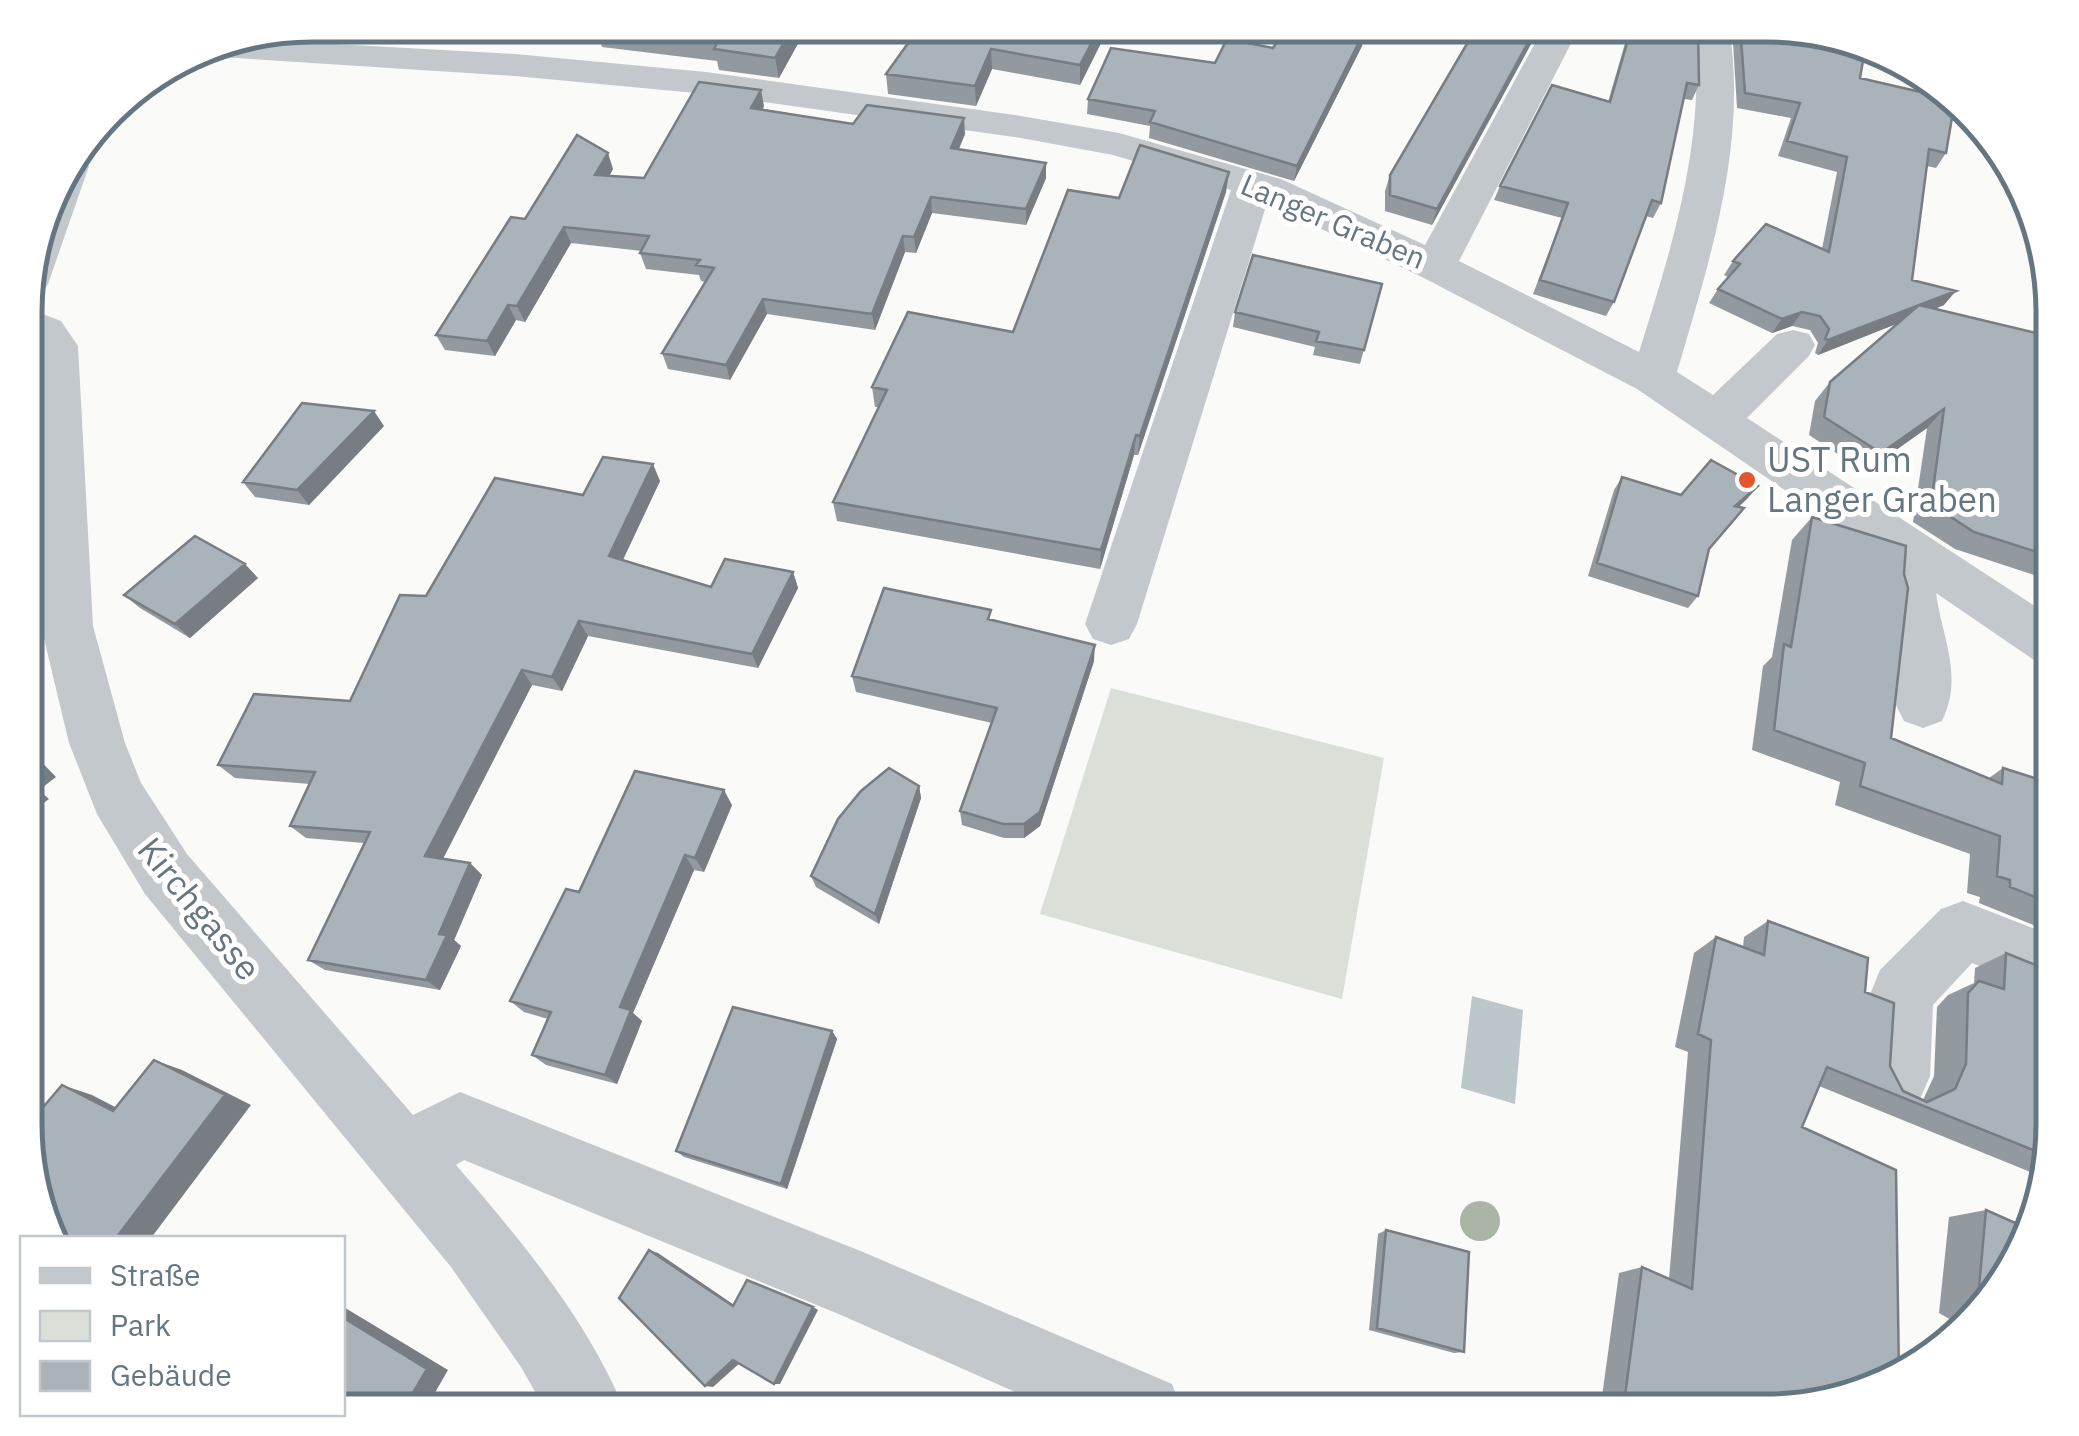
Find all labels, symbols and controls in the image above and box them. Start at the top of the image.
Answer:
street label: Langer Graben [1235,164,1432,277]
place label: UST Rum Langer Graben [1767,436,1997,522]
marker: UST Rum Langer Graben [1736,469,1758,491]
street label: Kirchgasse [128,827,272,989]
legend [20,1236,345,1416]
text: Straße [110,1255,201,1294]
text: Park [110,1305,171,1344]
text: Gebäude [110,1355,232,1394]

